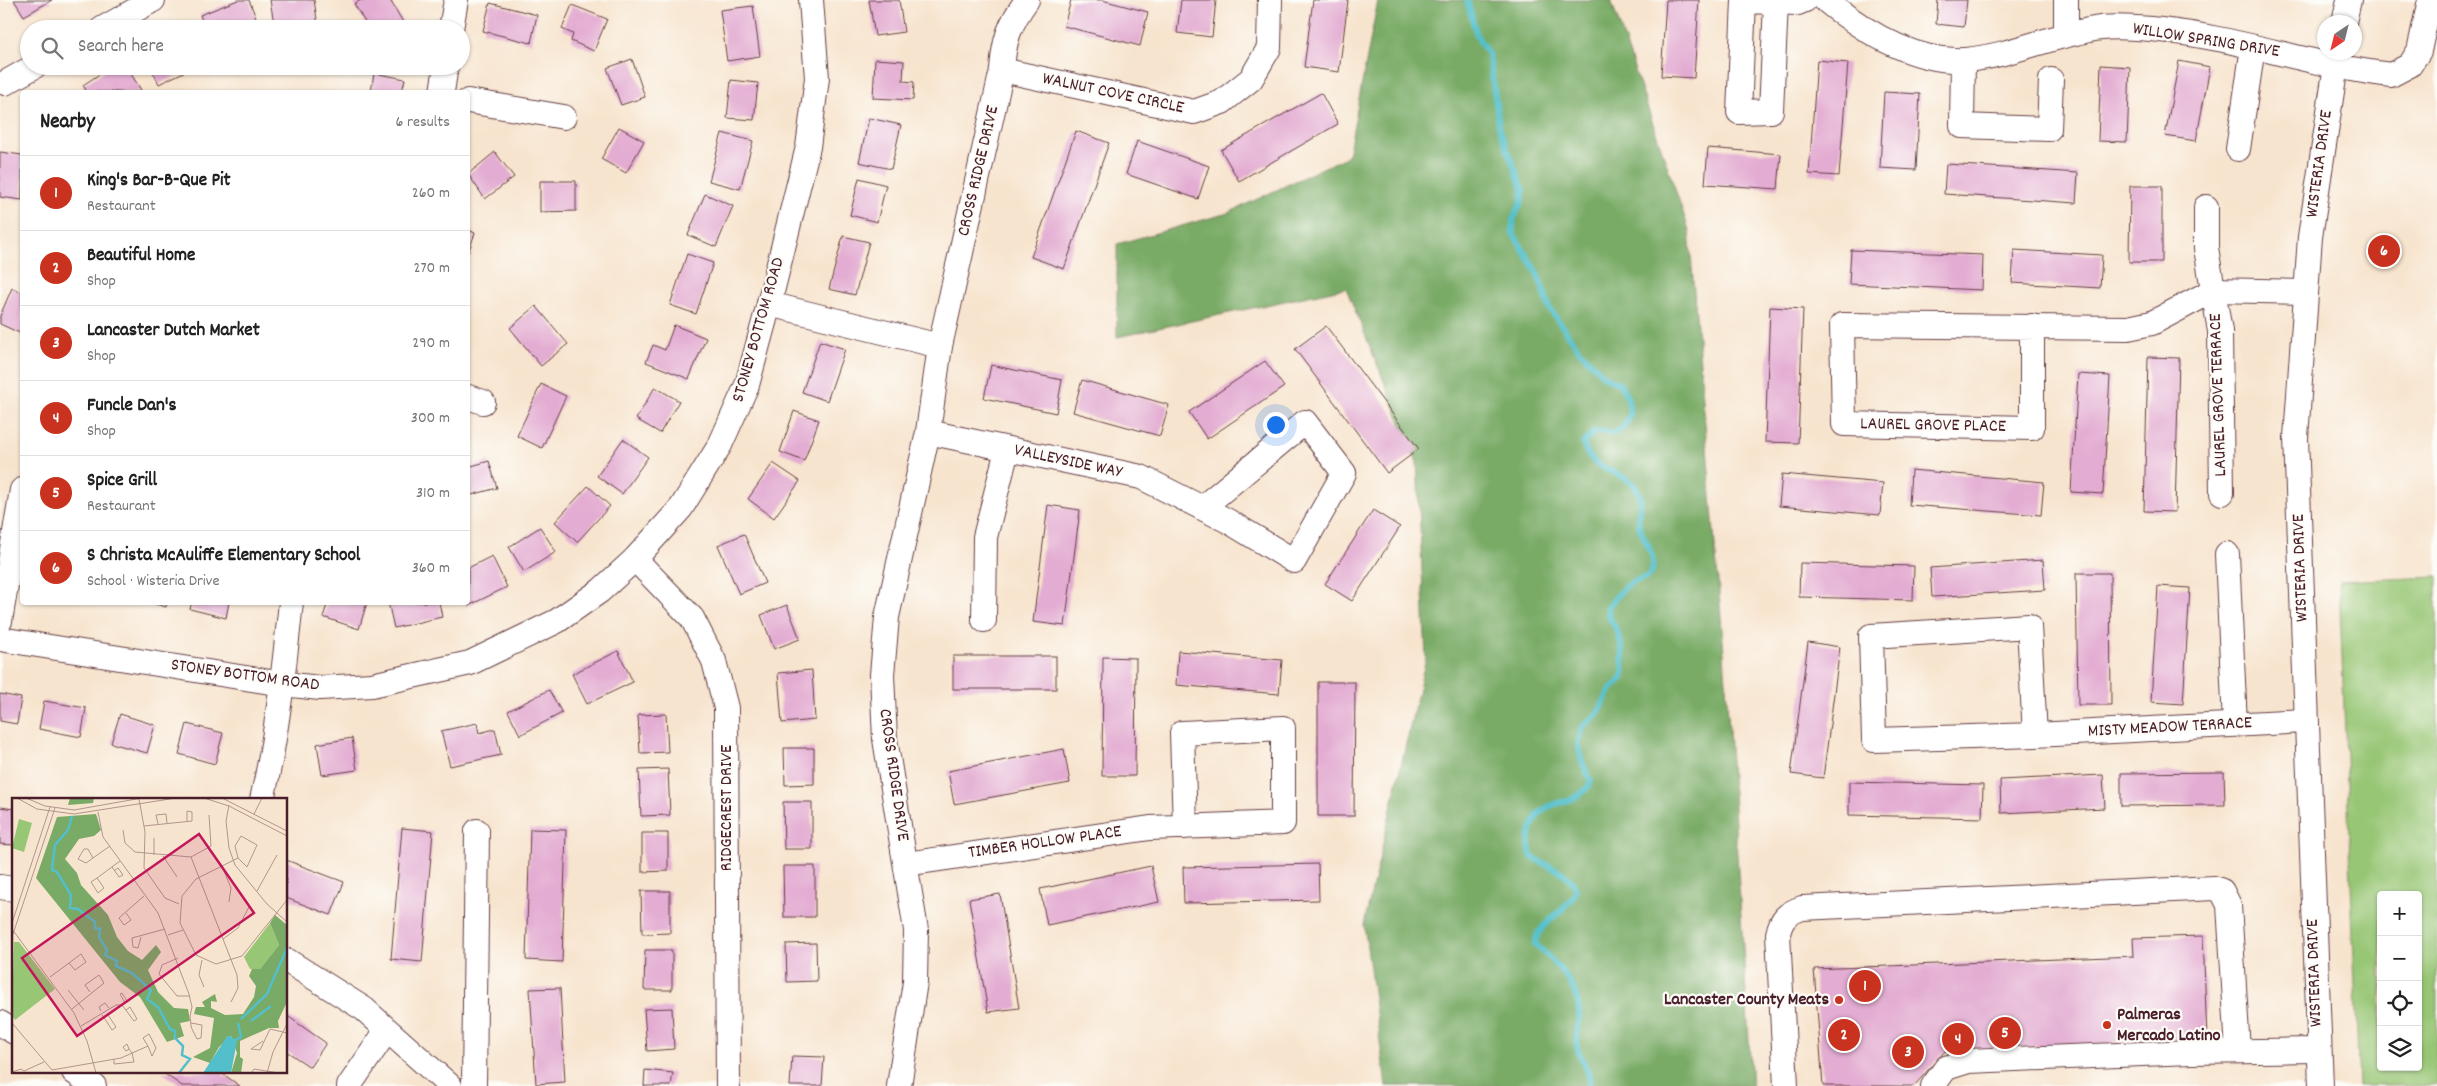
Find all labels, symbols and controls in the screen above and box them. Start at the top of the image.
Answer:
north arrow [2317,15,2362,60]
street label: WILLOW SPRING DRIVE [2131,17,2281,65]
search box [20,20,470,75]
icon: search [38,34,66,62]
text: Search here [78,34,164,61]
street label: WALNUT COVE CIRCLE [1040,67,1186,121]
street label: CROSS RIDGE DRIVE [952,103,1006,239]
text: Nearby [40,108,95,138]
street label: WISTERIA DRIVE [2300,109,2340,219]
text: 6 results [395,111,450,134]
text: King's Bar-B-Que Pit [87,168,231,195]
text: 1 [54,182,58,205]
text: 260 m [412,182,450,205]
text: Restaurant [87,195,156,218]
pin: 6 [2368,232,2400,270]
text: Beautiful Home [87,243,195,270]
street label: STONEY BOTTOM ROAD [726,255,792,405]
text: 2 [53,257,60,280]
text: 270 m [414,257,450,280]
text: Shop [87,270,116,293]
street label: LAUREL GROVE TERRACE [2204,313,2234,477]
text: Lancaster Dutch Market [87,318,260,345]
text: 3 [52,332,60,355]
text: 290 m [412,332,450,355]
text: Shop [87,345,116,368]
text: Funcle Dan's [87,393,177,420]
text: 4 [53,407,59,430]
text: 300 m [411,407,450,430]
your location [1263,412,1289,438]
street label: LAUREL GROVE PLACE [1860,412,2006,440]
text: Shop [87,420,116,443]
street label: VALLEYSIDE WAY [1012,438,1126,486]
text: Spice Grill [87,468,157,495]
text: 5 [52,482,60,505]
text: 310 m [416,482,450,505]
text: Restaurant [87,495,156,518]
street label: WISTERIA DRIVE [2287,514,2315,622]
text: S Christa McAuliffe Elementary School [87,543,360,570]
text: 6 [52,557,60,580]
text: 360 m [412,557,450,580]
text: School · Wisteria Drive [87,570,220,593]
street label: STONEY BOTTOM ROAD [169,653,321,699]
street label: CROSS RIDGE DRIVE [871,707,915,843]
street label: MISTY MEADOW TERRACE [2087,711,2253,745]
street label: RIDGECREST DRIVE [715,745,740,871]
inset map [12,798,288,1074]
street label: TIMBER HOLLOW PLACE [967,820,1123,866]
map controls [2377,891,2422,1071]
button: + [2377,891,2422,936]
street label: WISTERIA DRIVE [2301,919,2329,1027]
button: − [2377,936,2422,981]
pin: 1 [1849,967,1881,1005]
button: locate [2377,981,2422,1026]
place label: Lancaster County Meats [1664,988,1829,1013]
marker: Lancaster County Meats [1833,994,1845,1006]
place label: Palmeras Mercado Latino [2117,1003,2220,1049]
pin: 5 [1989,1014,2021,1052]
pin: 2 [1828,1016,1860,1054]
marker: Palmeras Mercado Latino [2101,1019,2113,1031]
pin: 4 [1942,1020,1974,1058]
button: layers [2377,1026,2422,1071]
pin: 3 [1892,1033,1924,1071]

